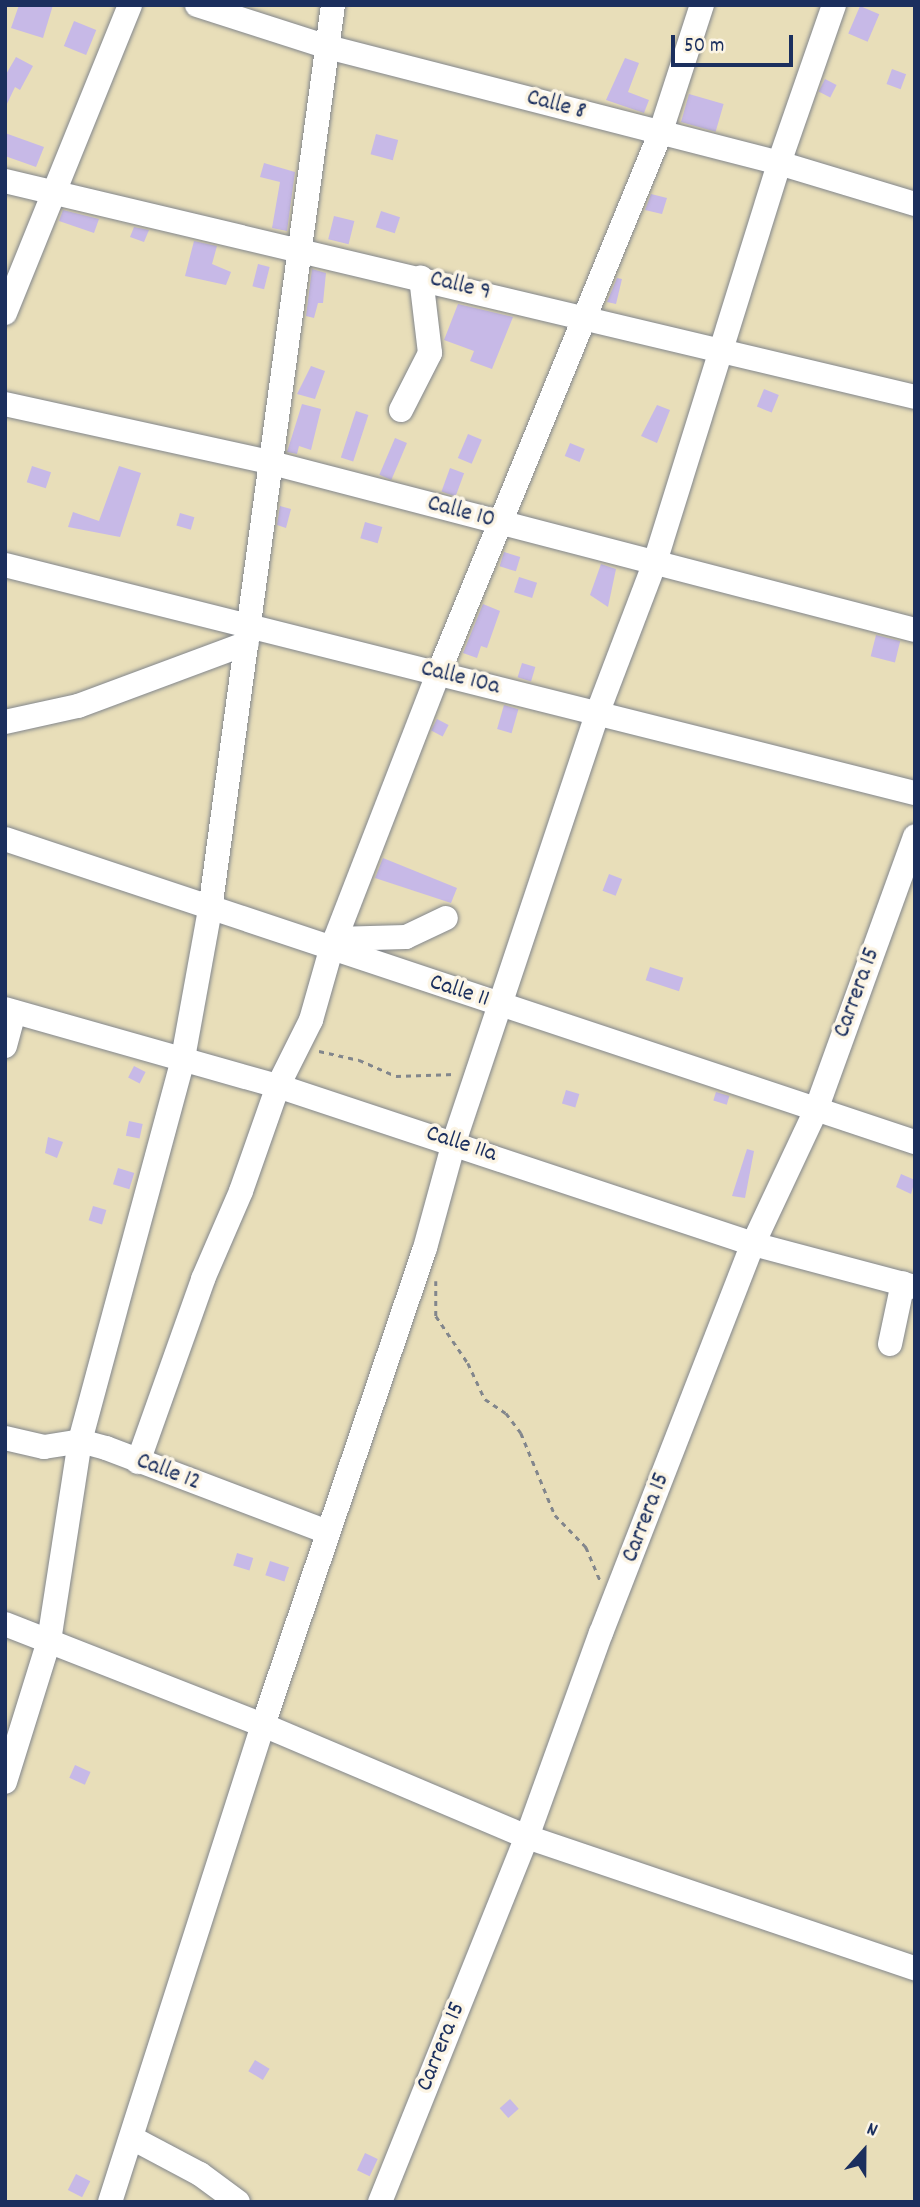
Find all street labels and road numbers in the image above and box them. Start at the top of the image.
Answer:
street label: Calle 8 [523,84,589,128]
street label: Calle 9 [427,266,493,308]
street label: Calle 10 [424,490,498,536]
street label: Calle 10a [418,655,502,703]
street label: Carrera 15 [828,944,888,1042]
street label: Calle 11 [425,969,493,1015]
street label: Calle 11a [422,1120,500,1170]
street label: Calle 12 [132,1448,204,1498]
street label: Carrera 15 [617,1469,677,1567]
street label: Carrera 15 [411,1998,473,2096]

